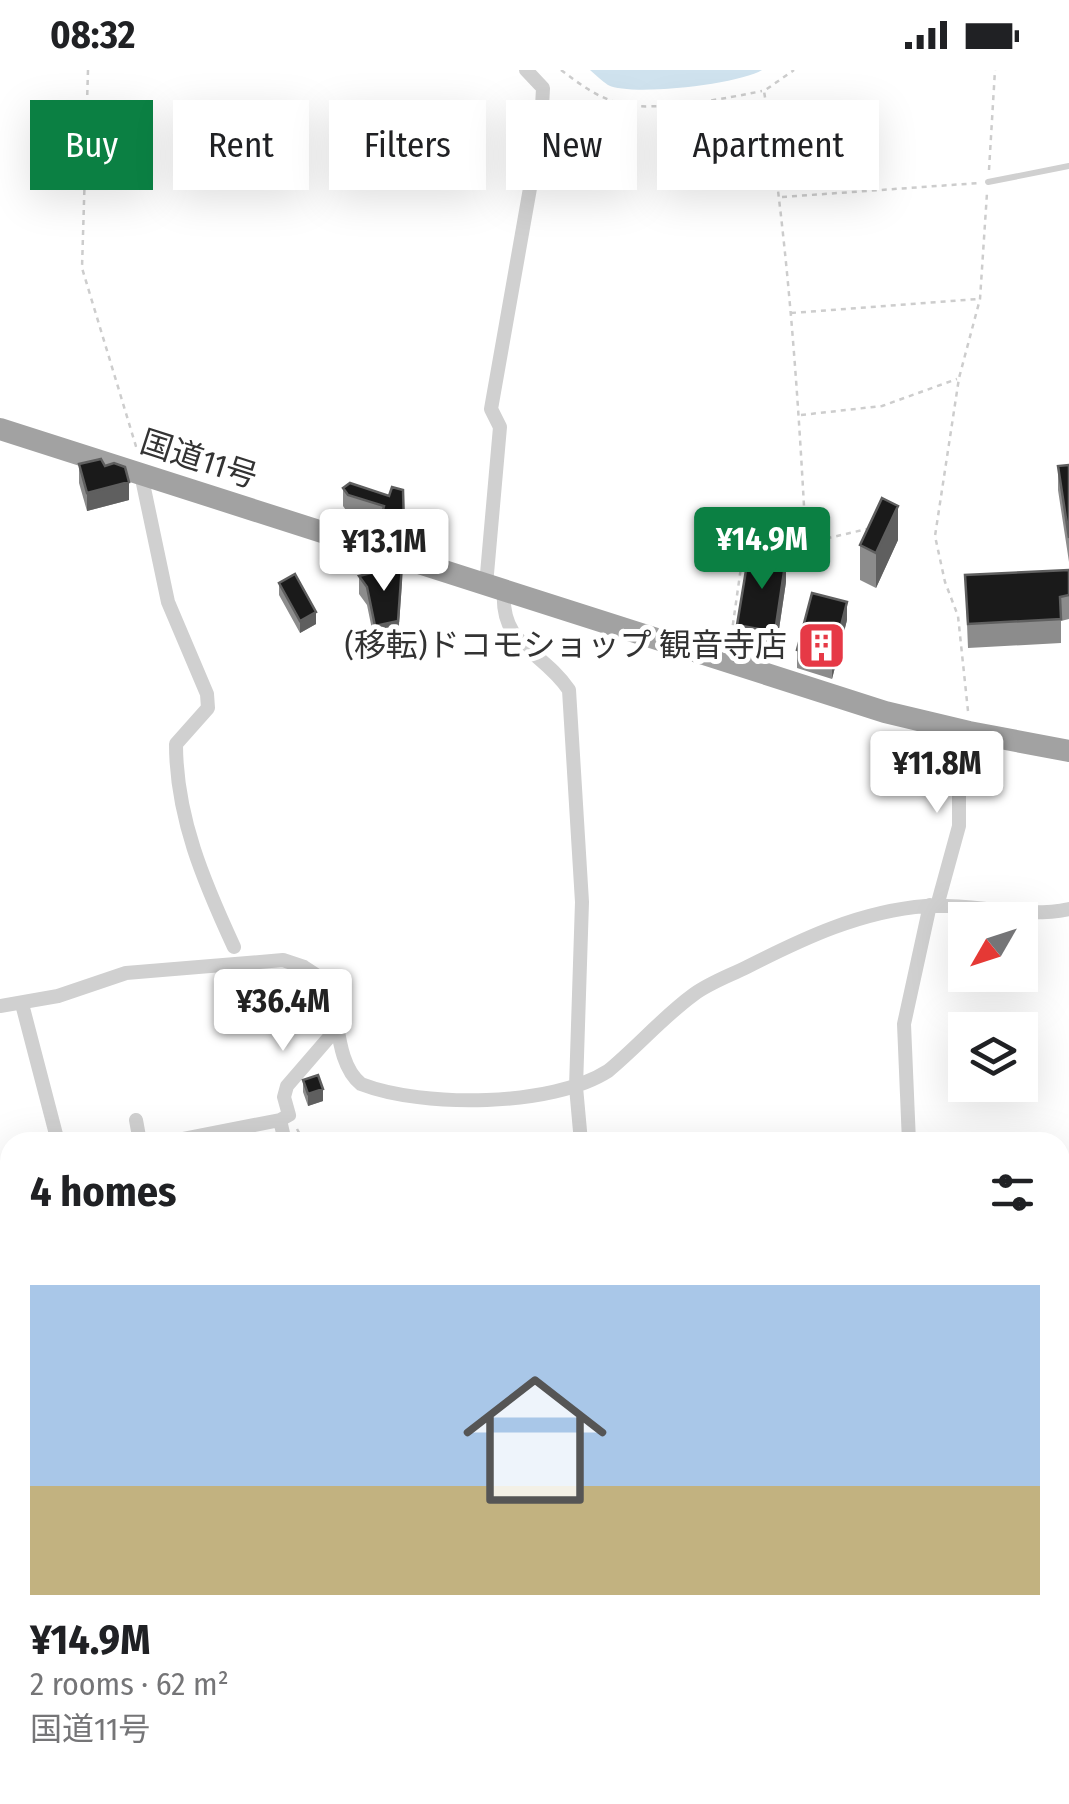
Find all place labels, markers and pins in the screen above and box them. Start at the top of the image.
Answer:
pin: ¥14.9M [681,507,843,592]
pin: ¥13.1M [303,509,465,594]
building icon: (移転)ドコモショップ 観音寺店 [796,619,848,671]
place label: (移転)ドコモショップ 観音寺店 [345,626,787,664]
pin: ¥11.8M [856,731,1018,816]
pin: ¥36.4M [202,969,364,1054]

